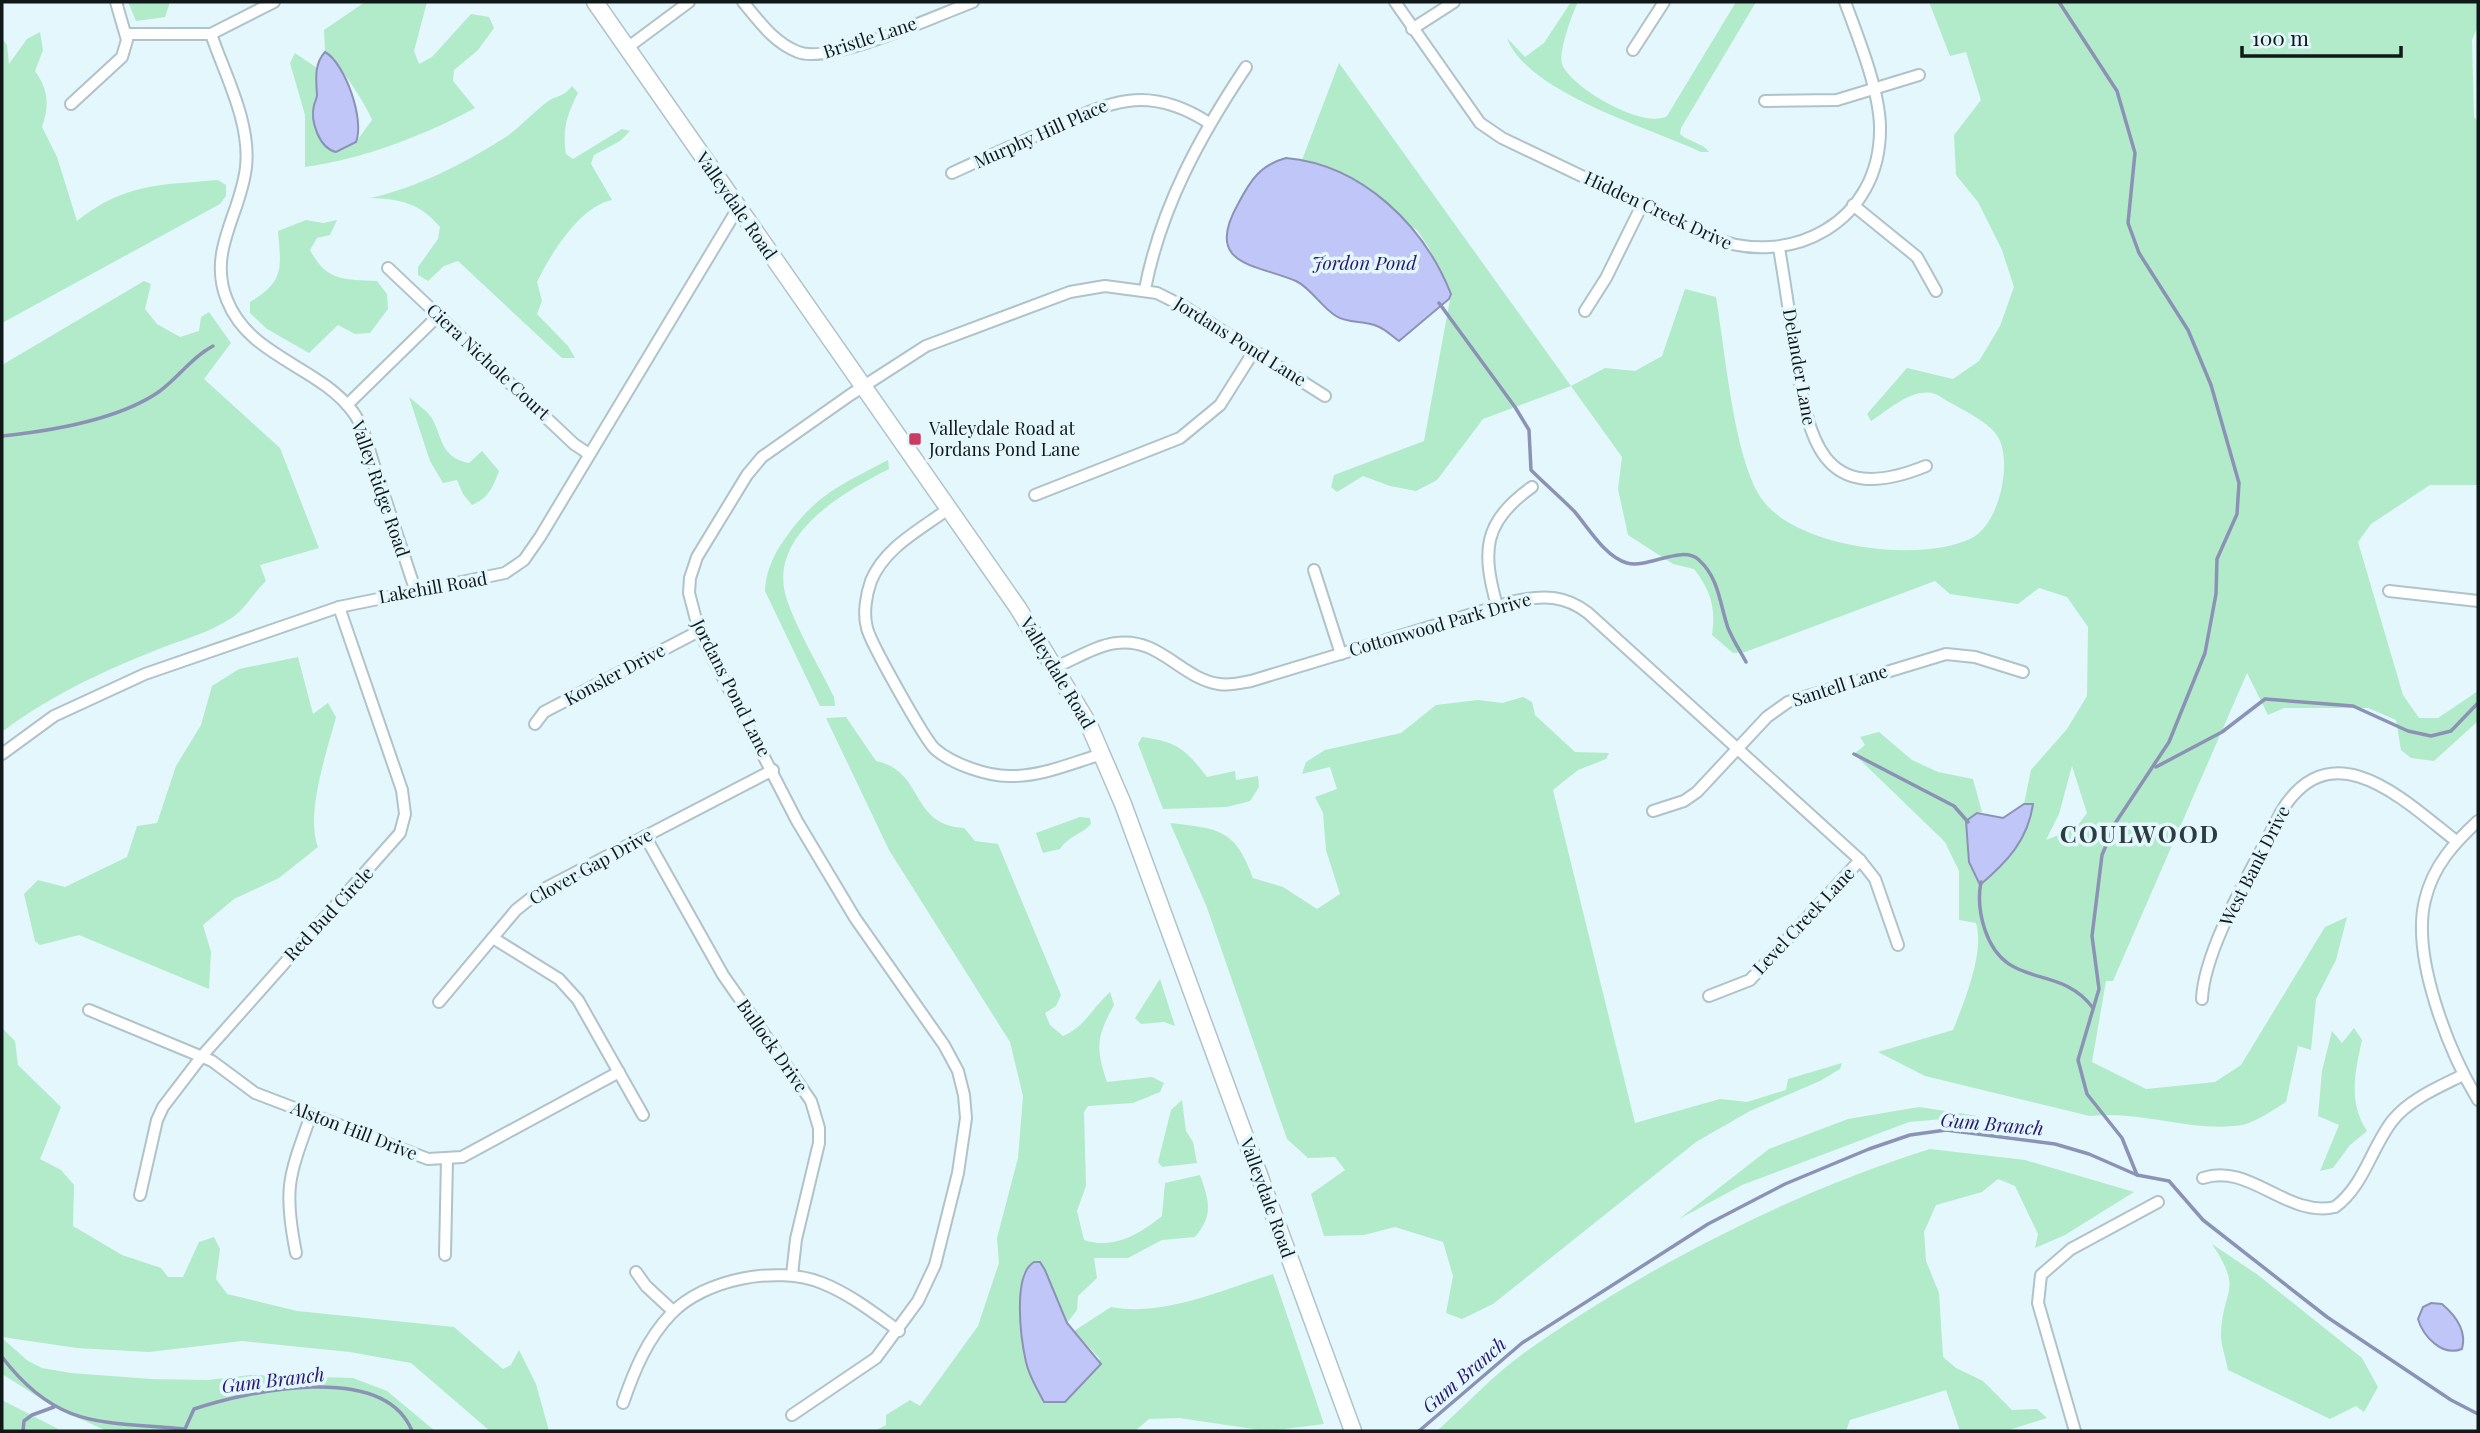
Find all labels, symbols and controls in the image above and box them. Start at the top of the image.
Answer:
street label: Bristle Lane [820,11,919,63]
scale bar [2242,14,2401,58]
text: 100 m [2252,23,2309,51]
street label: Murphy Hill Place [970,93,1111,173]
street label: Valleydale Road [690,146,783,264]
street label: Hidden Creek Drive [1581,165,1736,255]
water label: Jordon Pond [1311,249,1417,275]
street label: Jordans Pond Lane [1169,290,1311,391]
street label: Ciera Nichole Court [422,298,556,425]
street label: Delander Lane [1778,307,1822,427]
street label: Valley Ridge Road [346,416,416,561]
place label: Valleydale Road at Jordans Pond Lane [928,416,1080,461]
marker: Valleydale Road at Jordans Pond Lane [907,431,923,447]
street label: Lakehill Road [377,566,489,608]
street label: Cottonwood Park Drive [1346,587,1534,662]
street label: Valleydale Road [1015,611,1101,733]
street label: Jordans Pond Lane [686,614,777,760]
street label: Konsler Drive [560,638,669,711]
street label: Santell Lane [1789,658,1891,712]
street label: West Bank Drive [2213,801,2295,931]
district label: COULWOOD [2060,817,2220,849]
street label: Clover Gap Drive [525,822,656,910]
street label: Red Bud Circle [278,861,378,966]
street label: Level Creek Lane [1747,861,1859,979]
street label: Bullock Drive [732,994,814,1097]
street label: Alston Hill Drive [287,1095,421,1165]
water label: Gum Branch [1939,1106,2045,1140]
street label: Valleydale Road [1235,1133,1301,1262]
water label: Gum Branch [1416,1331,1511,1418]
water label: Gum Branch [220,1360,326,1398]

